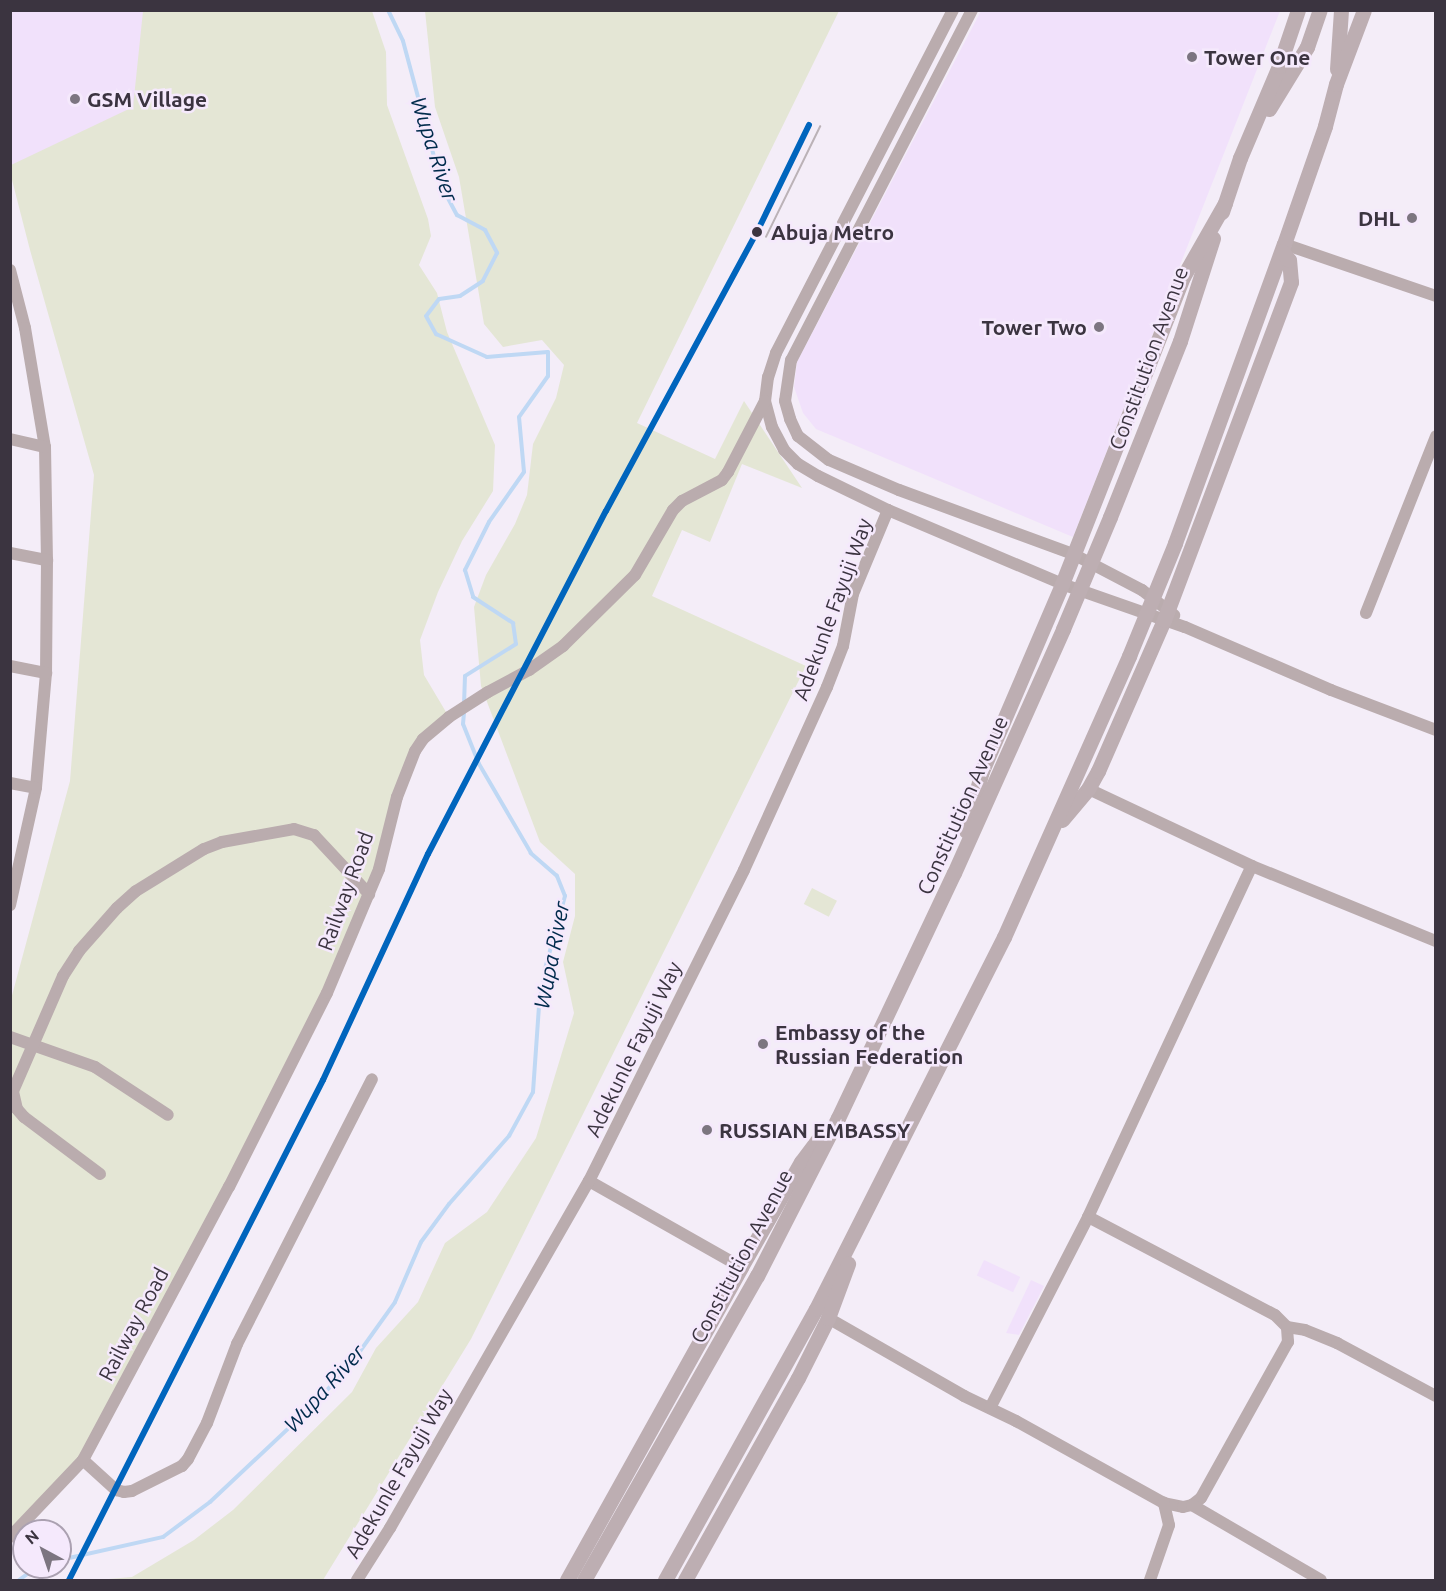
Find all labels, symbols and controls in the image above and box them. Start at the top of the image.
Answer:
place label: Tower One [1204,44,1310,70]
marker: Tower One [1185,50,1199,64]
place label: GSM Village [87,86,207,112]
marker: GSM Village [68,92,82,106]
water label: Wupa River [406,93,464,205]
place label: DHL [1358,205,1400,231]
marker: DHL [1405,211,1419,225]
place label: Abuja Metro [771,219,894,245]
marker: Abuja Metro [748,223,766,241]
street label: Constitution Avenue [1103,263,1193,453]
place label: Tower Two [982,314,1087,340]
marker: Tower Two [1092,320,1106,334]
street label: Adekunle Fayuji Way [787,514,877,704]
street label: Constitution Avenue [911,712,1013,898]
street label: Railway Road [312,828,378,954]
water label: Wupa River [528,899,574,1011]
street label: Adekunle Fayuji Way [580,957,686,1141]
place label: Embassy of the Russian Federation [775,1019,963,1069]
marker: Embassy of the Russian Federation [756,1037,770,1051]
place label: RUSSIAN EMBASSY [719,1117,910,1143]
marker: RUSSIAN EMBASSY [700,1123,714,1137]
street label: Constitution Avenue [685,1165,797,1347]
street label: Railway Road [93,1263,173,1385]
water label: Wupa River [278,1339,370,1437]
street label: Adekunle Fayuji Way [339,1384,457,1562]
north arrow [12,1519,72,1579]
text: N [21,1526,42,1547]

